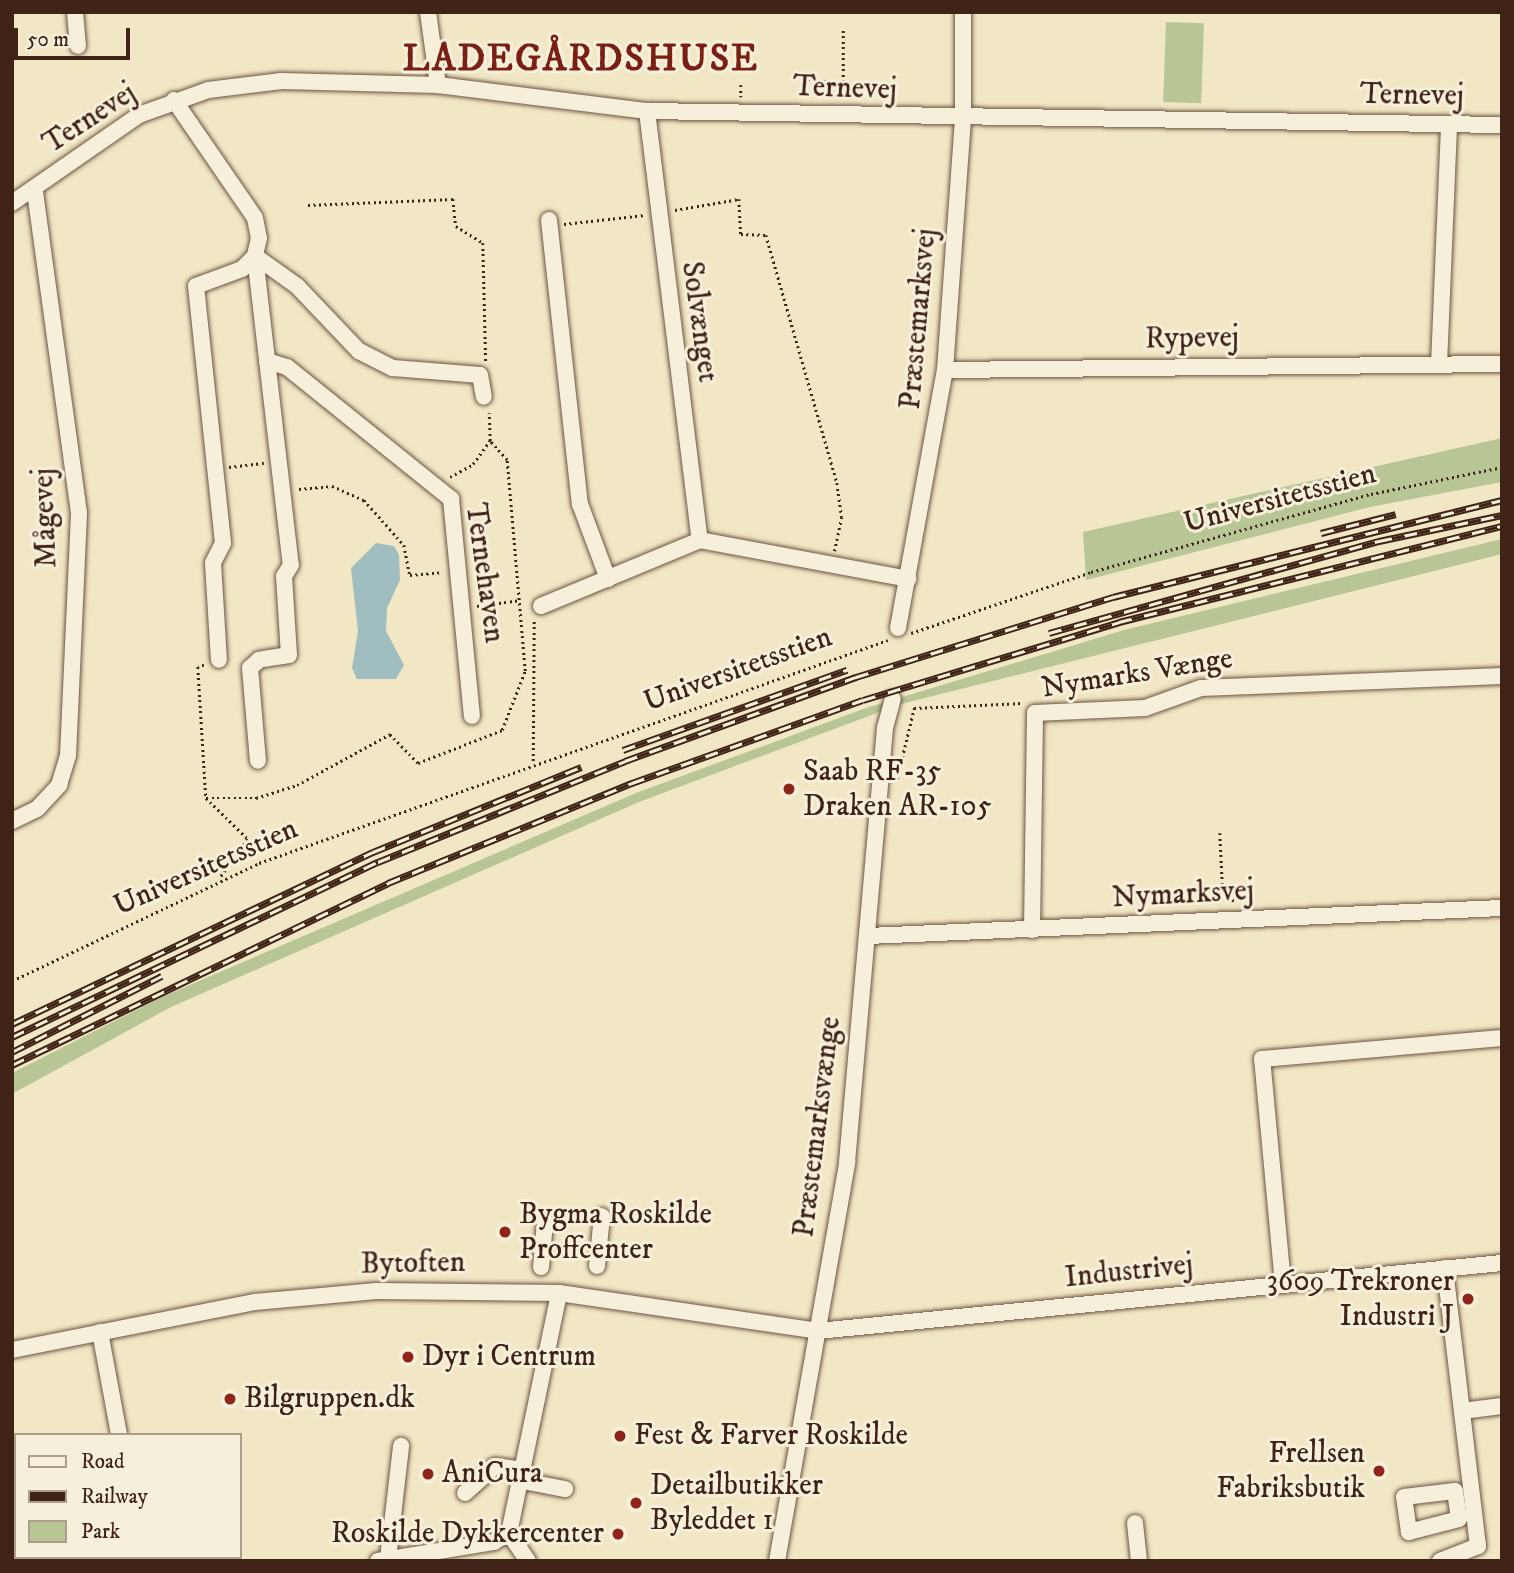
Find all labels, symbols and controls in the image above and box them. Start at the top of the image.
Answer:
scale bar [18,14,133,58]
text: 50 m [27,27,69,53]
district label: LADEGÅRDSHUSE [404,38,758,82]
street label: Ternevej [792,69,898,109]
street label: Ternevej [37,76,143,162]
street label: Ternevej [1360,77,1464,115]
street label: Præstemarksvej [893,227,945,411]
street label: Solvænget [673,259,725,385]
street label: Rypevej [1145,320,1239,358]
street label: Universitetsstien [1180,456,1380,542]
street label: Mågevej [26,467,66,569]
street label: Ternehaven [456,501,512,645]
street label: Universitetsstien [639,619,837,721]
street label: Nymarks Vænge [1039,641,1235,707]
place label: Saab RF-35 Draken AR-105 [803,754,992,824]
marker: Saab RF-35 Draken AR-105 [781,781,797,797]
street label: Universitetsstien [109,811,303,925]
street label: Nymarksvej [1111,873,1255,917]
street label: Præstemarksvænge [787,1015,849,1239]
place label: Bygma Roskilde Proffcenter [519,1197,712,1268]
marker: Bygma Roskilde Proffcenter [497,1224,513,1240]
street label: Bytoften [360,1245,466,1283]
street label: Industrivej [1063,1247,1195,1297]
place label: 3609 Trekroner Industri J [1267,1264,1454,1334]
marker: 3609 Trekroner Industri J [1460,1291,1476,1307]
place label: Dyr i Centrum [422,1339,596,1375]
marker: Dyr i Centrum [400,1349,416,1365]
place label: Bilgruppen.dk [244,1381,415,1417]
marker: Bilgruppen.dk [222,1391,238,1407]
place label: Fest & Farver Roskilde [634,1418,908,1454]
marker: Fest & Farver Roskilde [612,1428,628,1444]
legend [14,1433,242,1559]
place label: Frellsen Fabriksbutik [1216,1436,1365,1506]
text: Road [81,1449,125,1475]
place label: AniCura [442,1456,543,1492]
marker: Frellsen Fabriksbutik [1371,1463,1387,1479]
marker: AniCura [420,1466,436,1482]
place label: Detailbutikker Byleddet 1 [650,1468,823,1538]
text: Railway [81,1484,148,1510]
marker: Detailbutikker Byleddet 1 [628,1495,644,1511]
place label: Roskilde Dykkercenter [331,1516,604,1552]
text: Park [81,1519,120,1545]
marker: Roskilde Dykkercenter [610,1526,626,1542]

